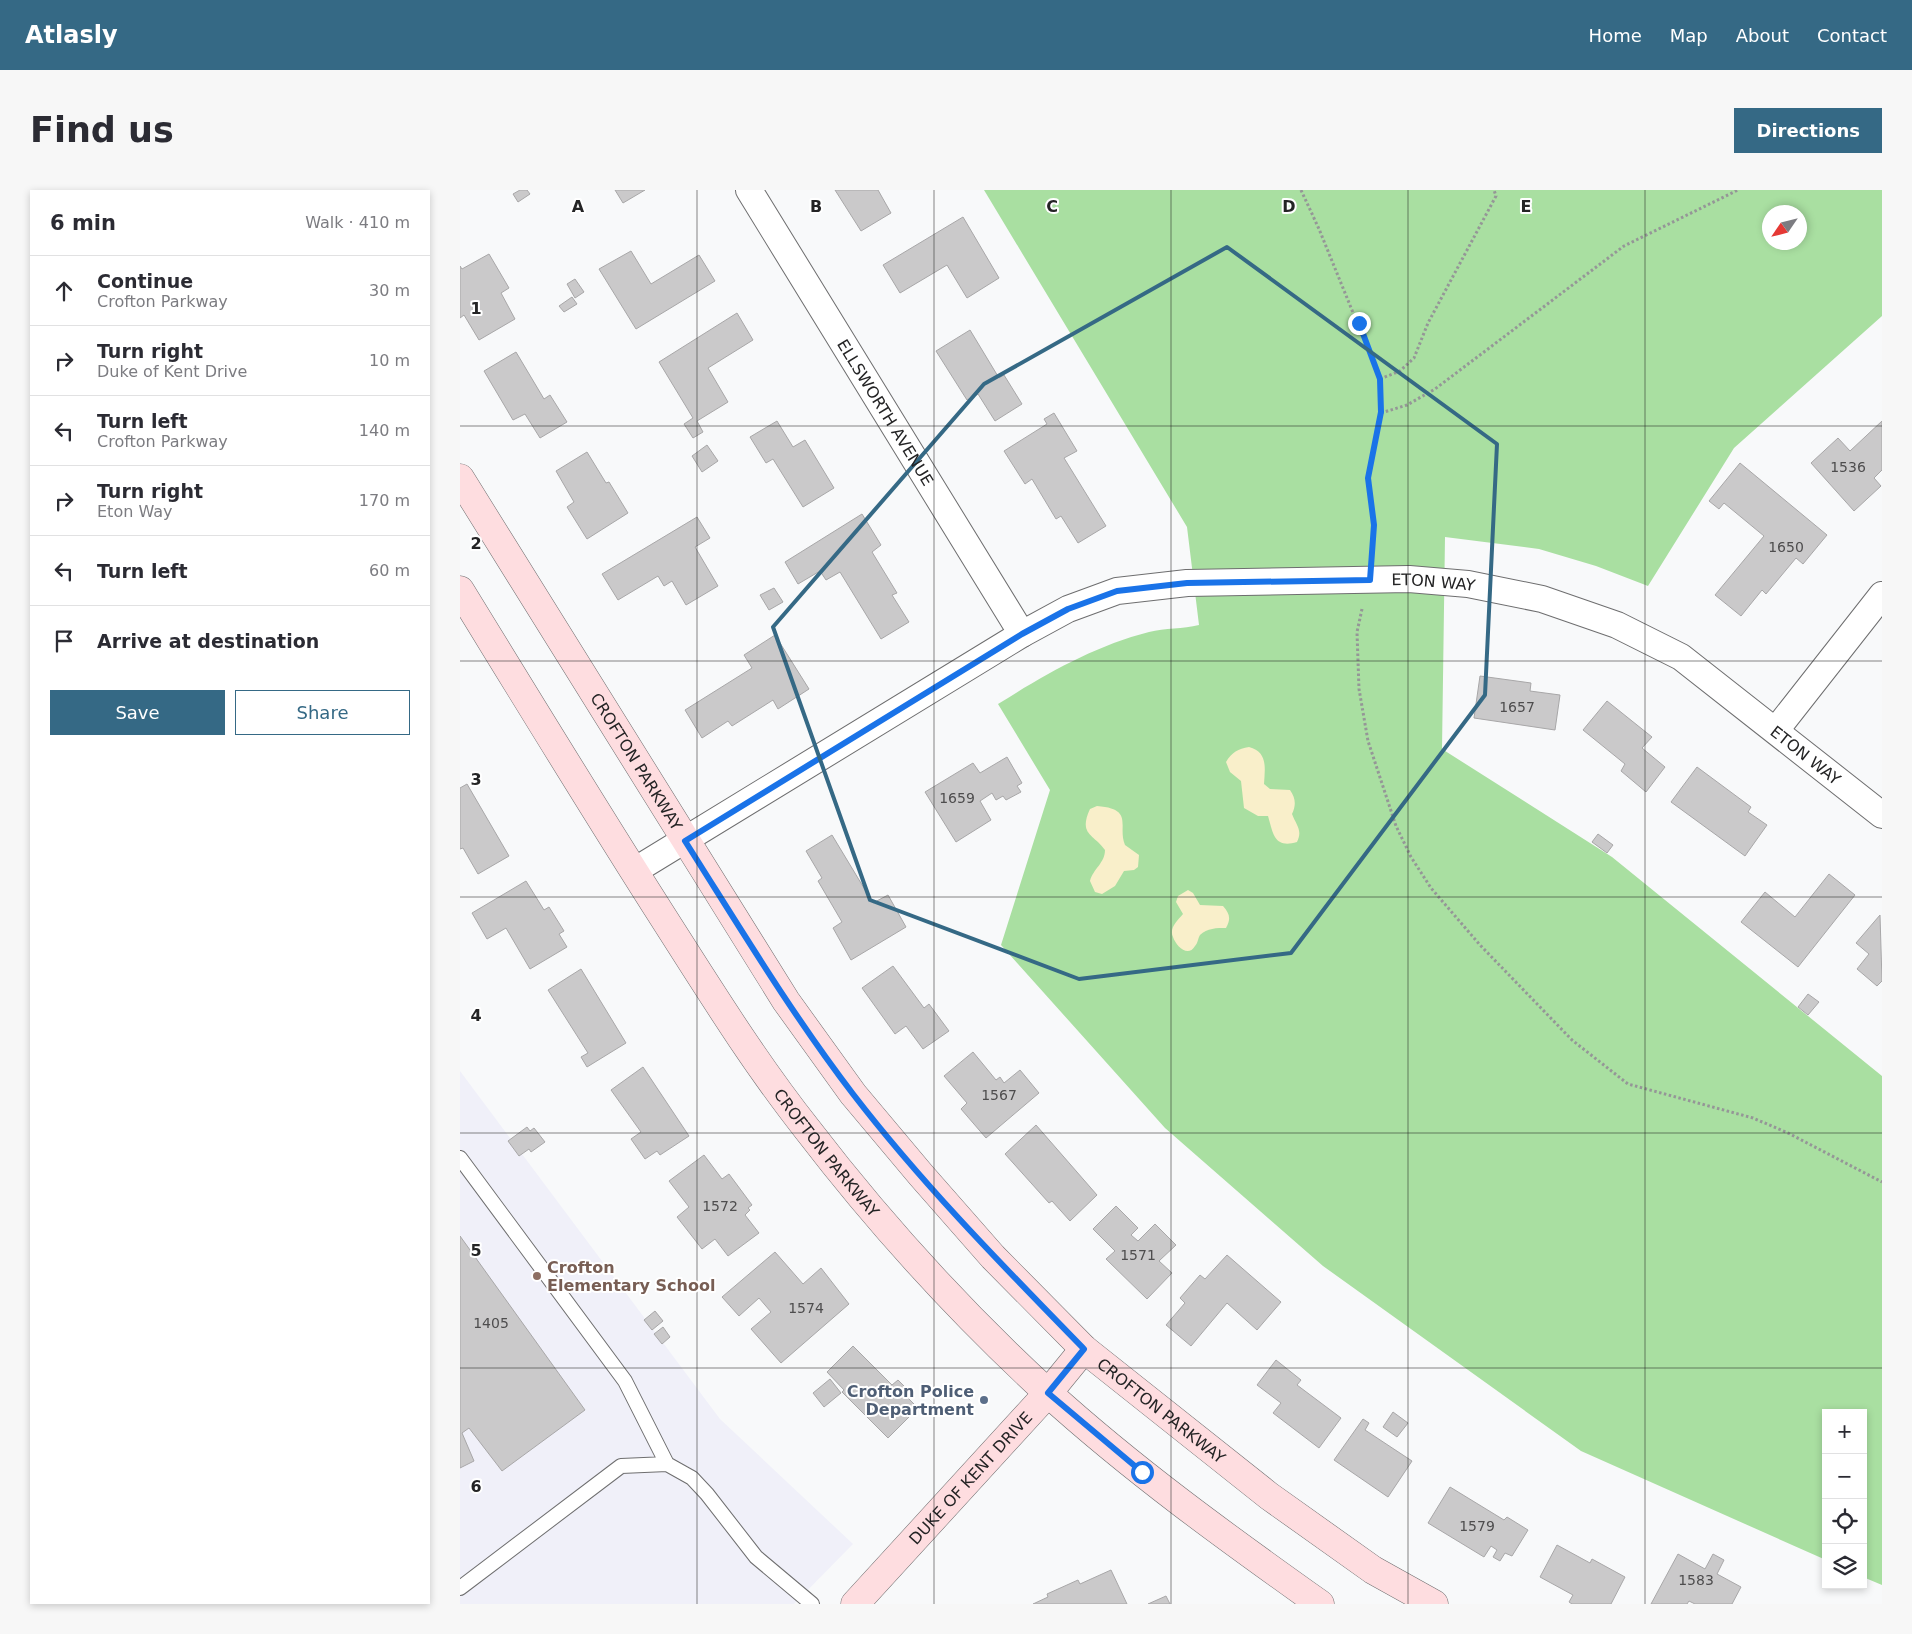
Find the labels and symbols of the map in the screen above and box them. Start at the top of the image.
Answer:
text: A [572,197,585,216]
text: B [810,197,822,216]
text: C [1046,197,1058,216]
text: D [1282,197,1296,216]
text: E [1521,197,1531,216]
north arrow [1762,205,1807,250]
text: 1 [470,299,482,318]
route end [1348,312,1371,335]
street label: ELLSWORTH AVENUE [833,336,937,489]
house number: 1536 [1830,459,1866,475]
text: 2 [470,534,482,553]
house number: 1650 [1768,539,1804,555]
street label: ETON WAY [1391,570,1477,595]
street label: CROFTON PARKWAY [586,690,686,834]
house number: 1657 [1499,699,1535,715]
street label: ETON WAY [1767,722,1844,789]
text: 3 [470,770,482,789]
house number: 1659 [939,790,975,806]
text: 4 [470,1006,482,1025]
street label: CROFTON PARKWAY [770,1085,883,1221]
house number: 1567 [981,1087,1017,1103]
house number: 1572 [702,1198,738,1214]
text: 5 [470,1241,482,1260]
house number: 1571 [1120,1247,1156,1263]
place label: Crofton Elementary School [547,1258,715,1295]
marker: Crofton Elementary School [531,1270,543,1282]
house number: 1574 [788,1300,824,1316]
house number: 1405 [473,1315,509,1331]
street label: CROFTON PARKWAY [1093,1354,1229,1468]
place label: Crofton Police Department [847,1382,974,1419]
marker: Crofton Police Department [978,1394,990,1406]
street label: DUKE OF KENT DRIVE [905,1408,1036,1549]
route start [1131,1461,1154,1484]
text: 6 [470,1477,482,1496]
house number: 1579 [1459,1518,1495,1534]
house number: 1583 [1678,1572,1714,1588]

